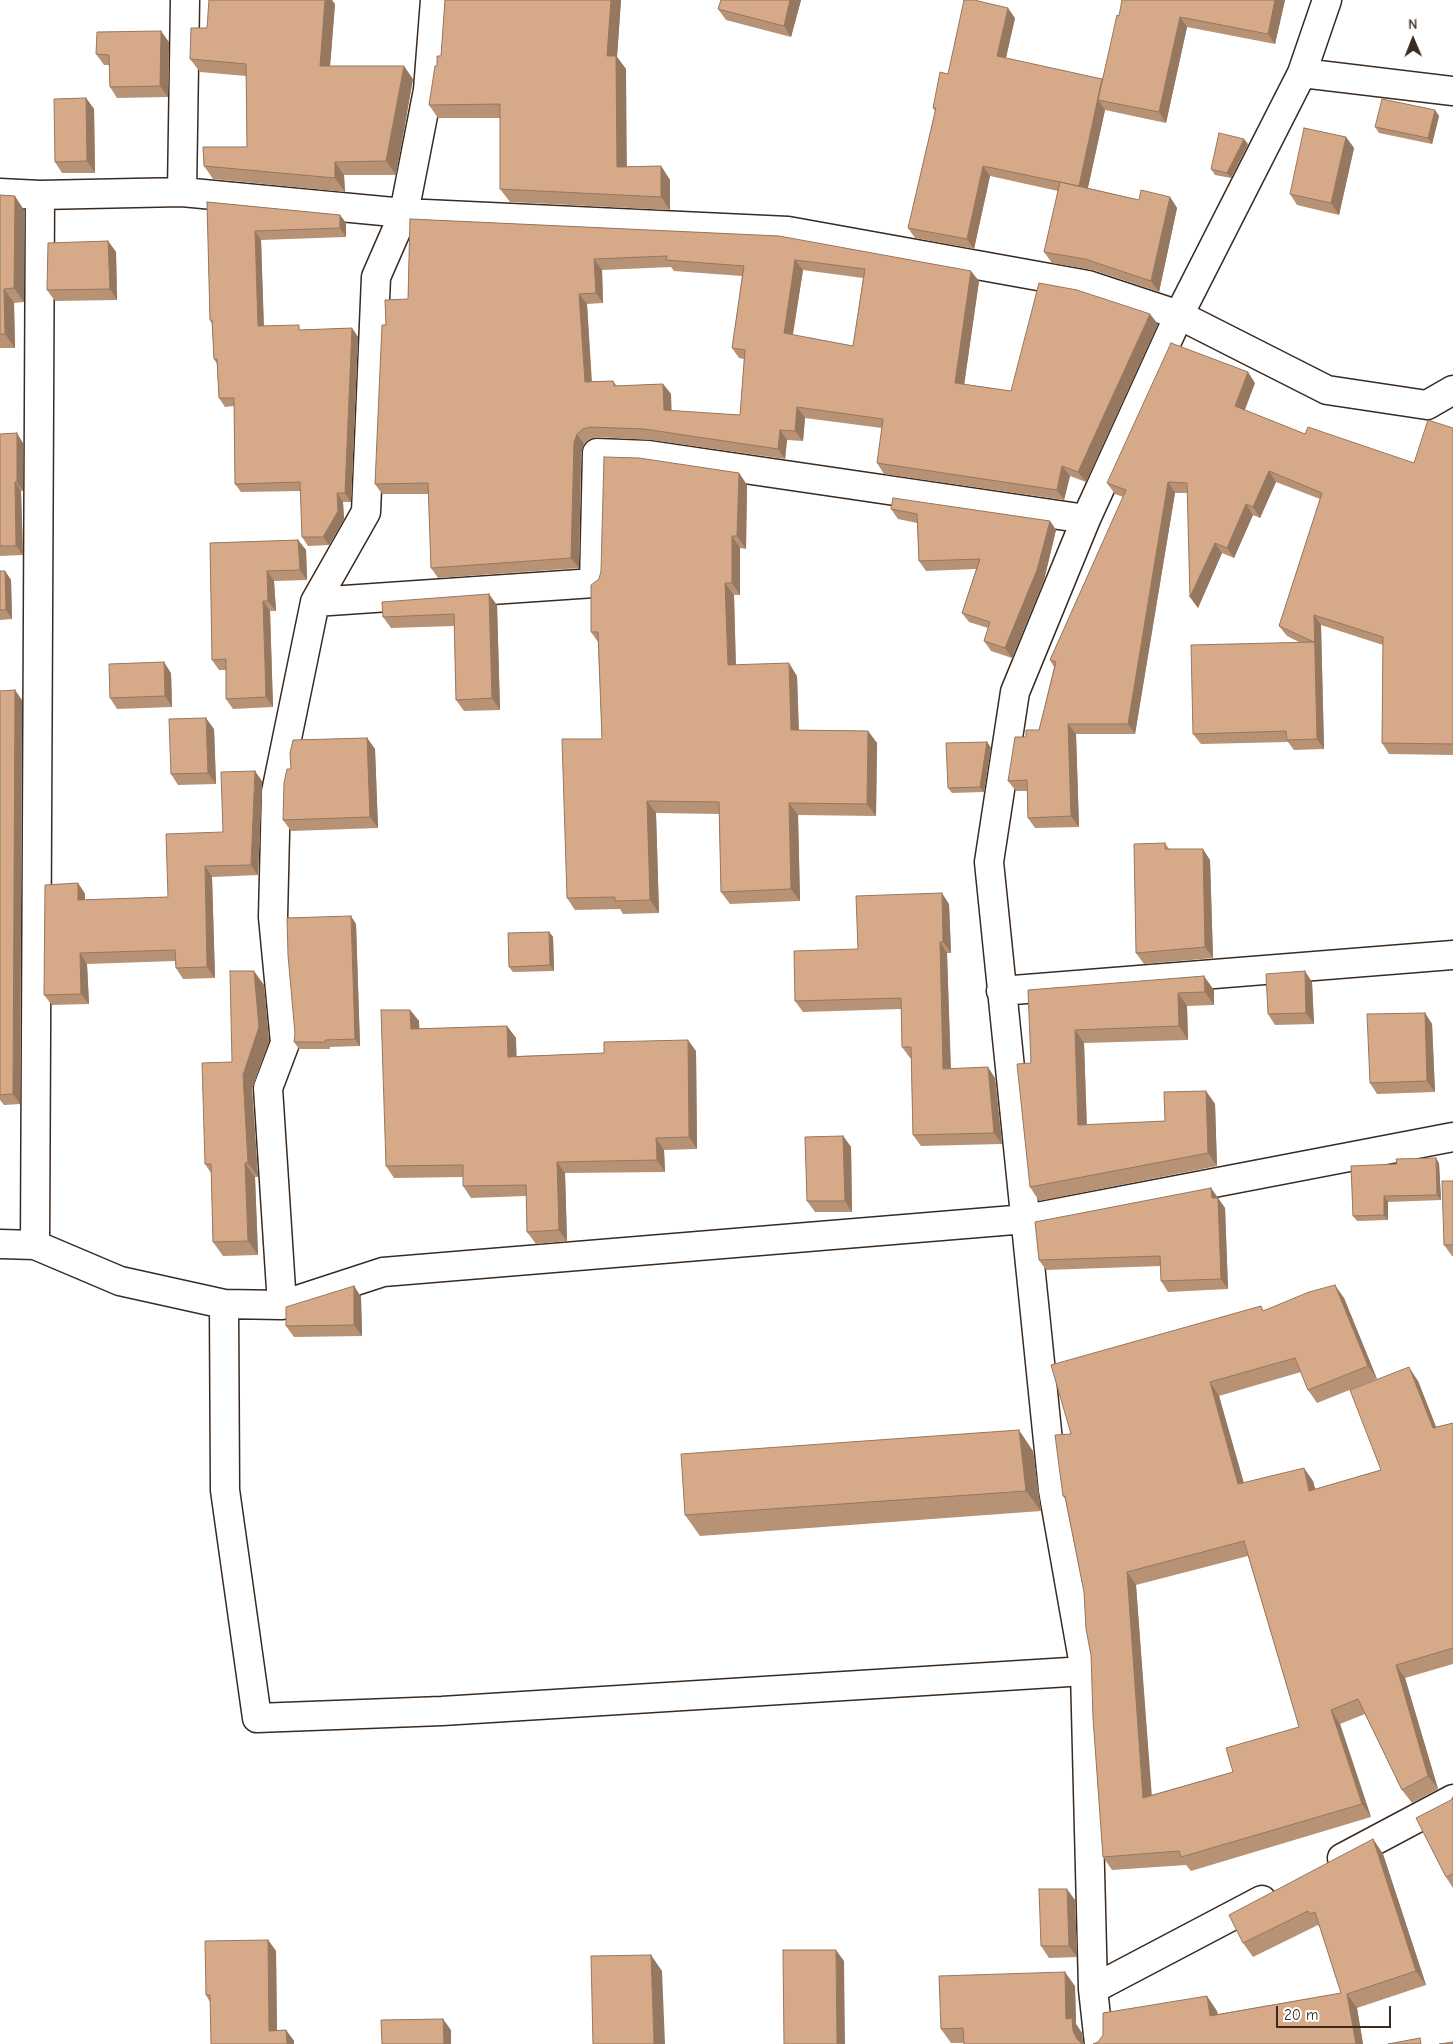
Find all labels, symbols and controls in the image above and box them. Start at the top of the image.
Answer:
north arrow [1388,15,1438,65]
text: N [1408,16,1417,33]
scale bar [1278,1996,1393,2028]
text: 20 m [1284,2006,1318,2024]

